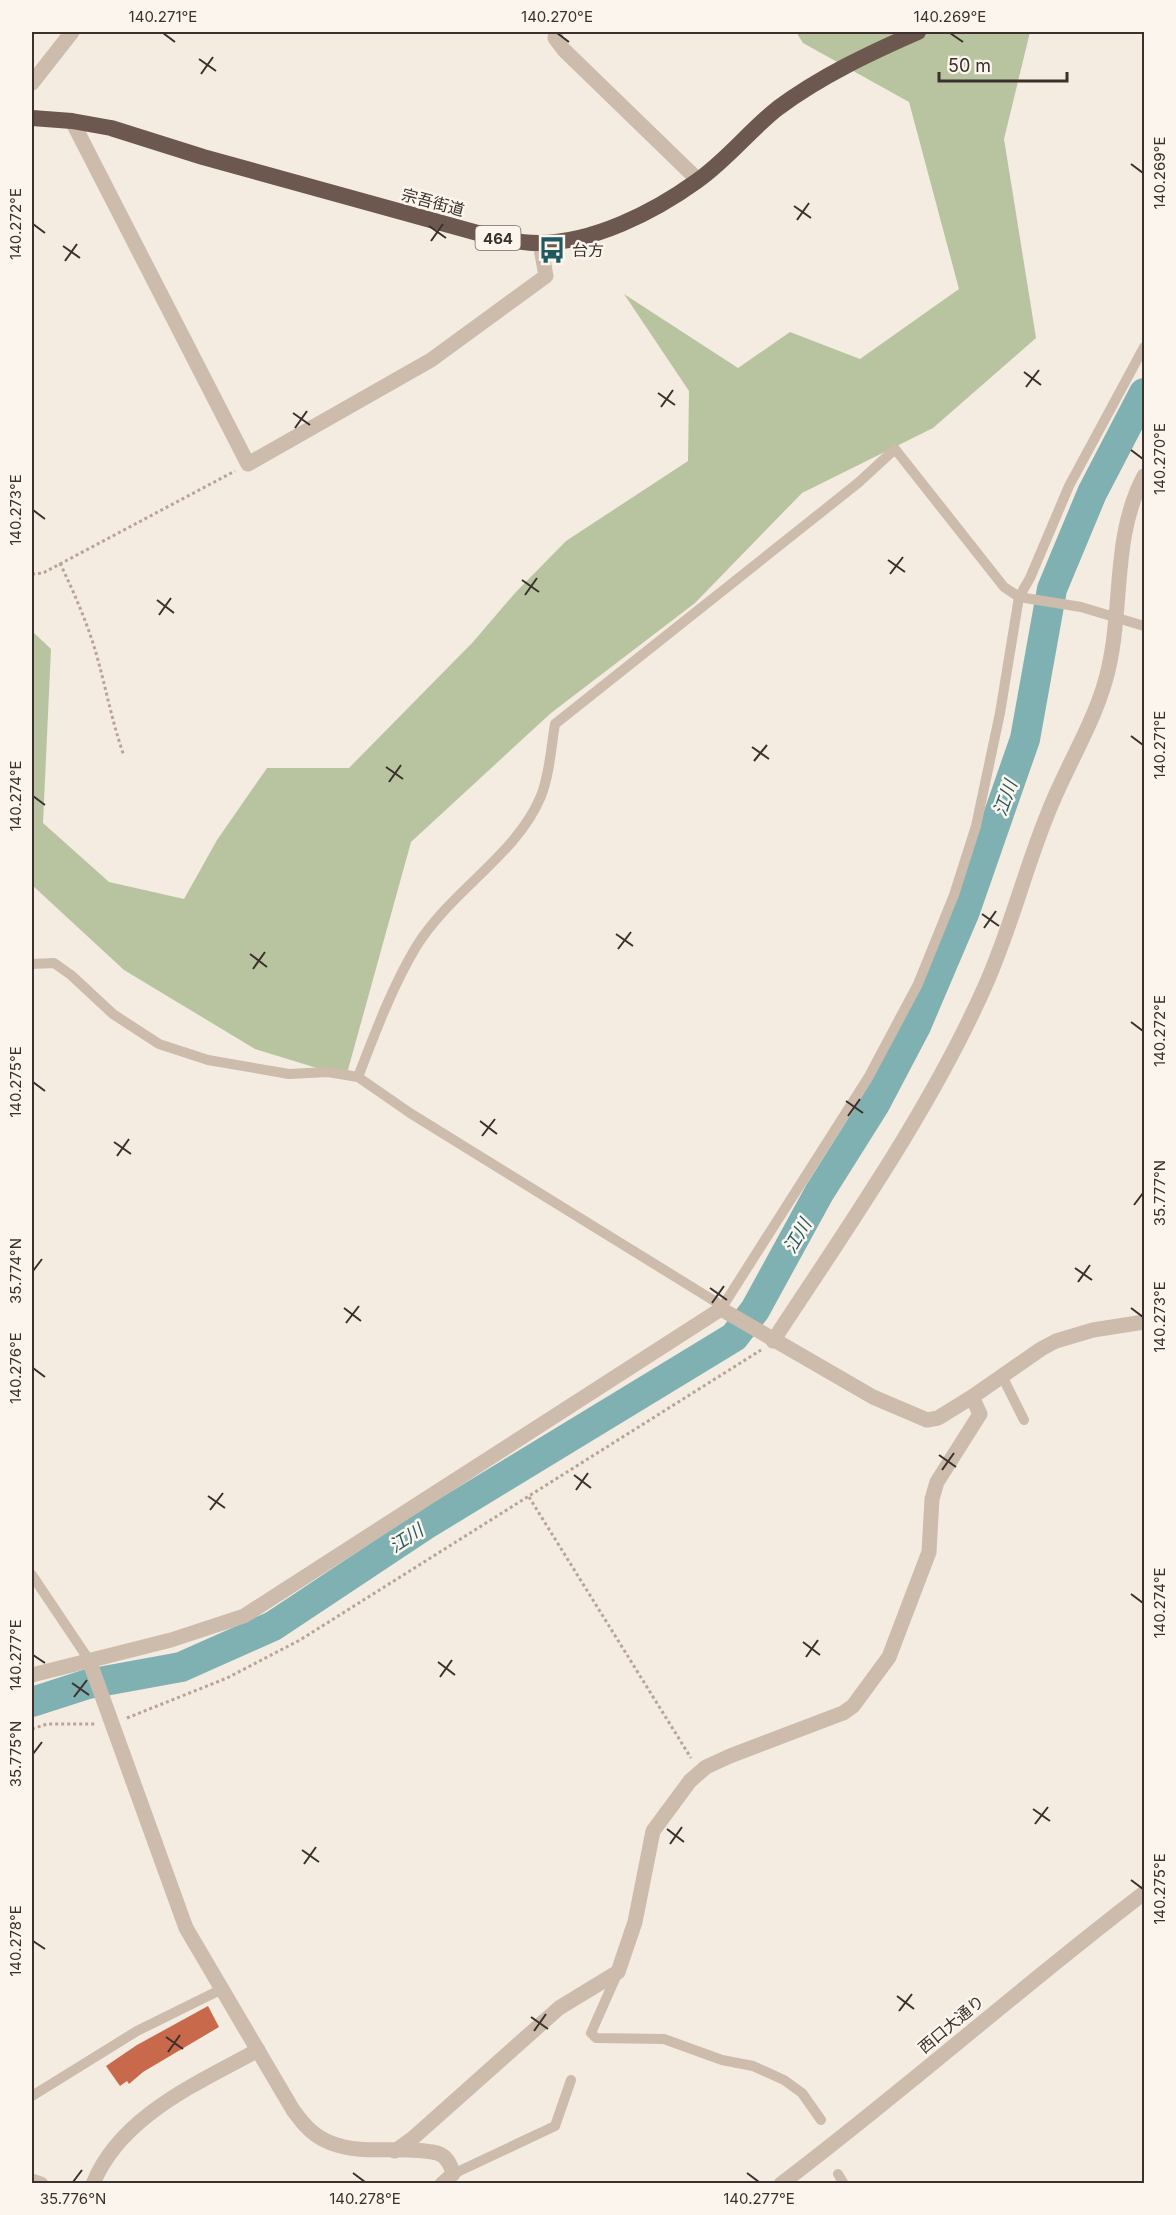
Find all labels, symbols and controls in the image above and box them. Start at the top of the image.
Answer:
text: 140.271°E [129,7,197,26]
text: 140.270°E [521,7,593,26]
text: 140.269°E [914,7,986,26]
scale bar [939,45,1066,83]
text: 50 m [948,55,991,76]
text: 140.269°E [1150,137,1169,209]
street label: 宗吾街道 [399,184,467,220]
text: 140.272°E [6,188,25,260]
road number: 464 [476,226,520,250]
bus stop icon: 台方 [537,235,567,265]
place label: 台方 [572,240,604,260]
text: 140.270°E [1150,423,1169,495]
text: 140.273°E [6,474,25,546]
text: 140.271°E [1150,711,1169,779]
text: 140.274°E [6,760,25,832]
water label: 江川 [989,776,1022,819]
text: 140.272°E [1150,995,1169,1067]
text: 140.275°E [6,1046,25,1118]
text: 35.777°N [1150,1160,1169,1226]
water label: 江川 [779,1213,816,1257]
text: 35.774°N [6,1238,25,1304]
text: 140.273°E [1150,1281,1169,1353]
text: 140.276°E [6,1332,25,1404]
water label: 江川 [385,1518,428,1557]
text: 140.274°E [1150,1567,1169,1639]
text: 140.277°E [6,1619,25,1691]
text: 35.775°N [6,1721,25,1787]
text: 140.275°E [1150,1853,1169,1925]
text: 140.278°E [6,1905,25,1977]
street label: 西口大通り [914,1991,988,2057]
text: 35.776°N [40,2189,106,2208]
text: 140.278°E [329,2189,401,2208]
text: 140.277°E [723,2189,795,2208]

